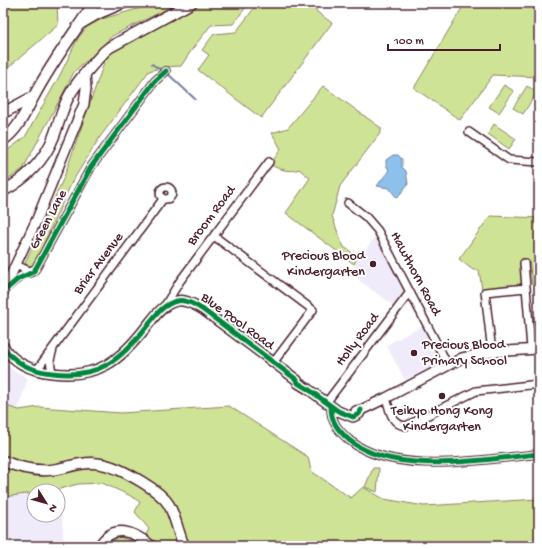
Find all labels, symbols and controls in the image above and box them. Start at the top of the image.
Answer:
scale bar [388,26,500,52]
text: 100 m [393,35,424,49]
street label: Broom Road [183,181,241,250]
street label: Green Lane [26,187,72,253]
street label: Briar Avenue [70,229,128,299]
street label: Hawthorn Road [386,229,445,320]
place label: Precious Blood Kindergarten [281,248,367,281]
marker: Precious Blood Kindergarten [368,259,378,269]
street label: Blue Pool Road [196,289,278,355]
street label: Holly Road [332,309,385,370]
place label: Precious Blood Primary School [421,337,507,370]
marker: Precious Blood Primary School [409,348,419,358]
marker: Teikyo Hong Kong Kindergarten [437,391,447,401]
place label: Teikyo Hong Kong Kindergarten [390,403,493,436]
north arrow [26,483,66,523]
text: N [45,501,59,514]

